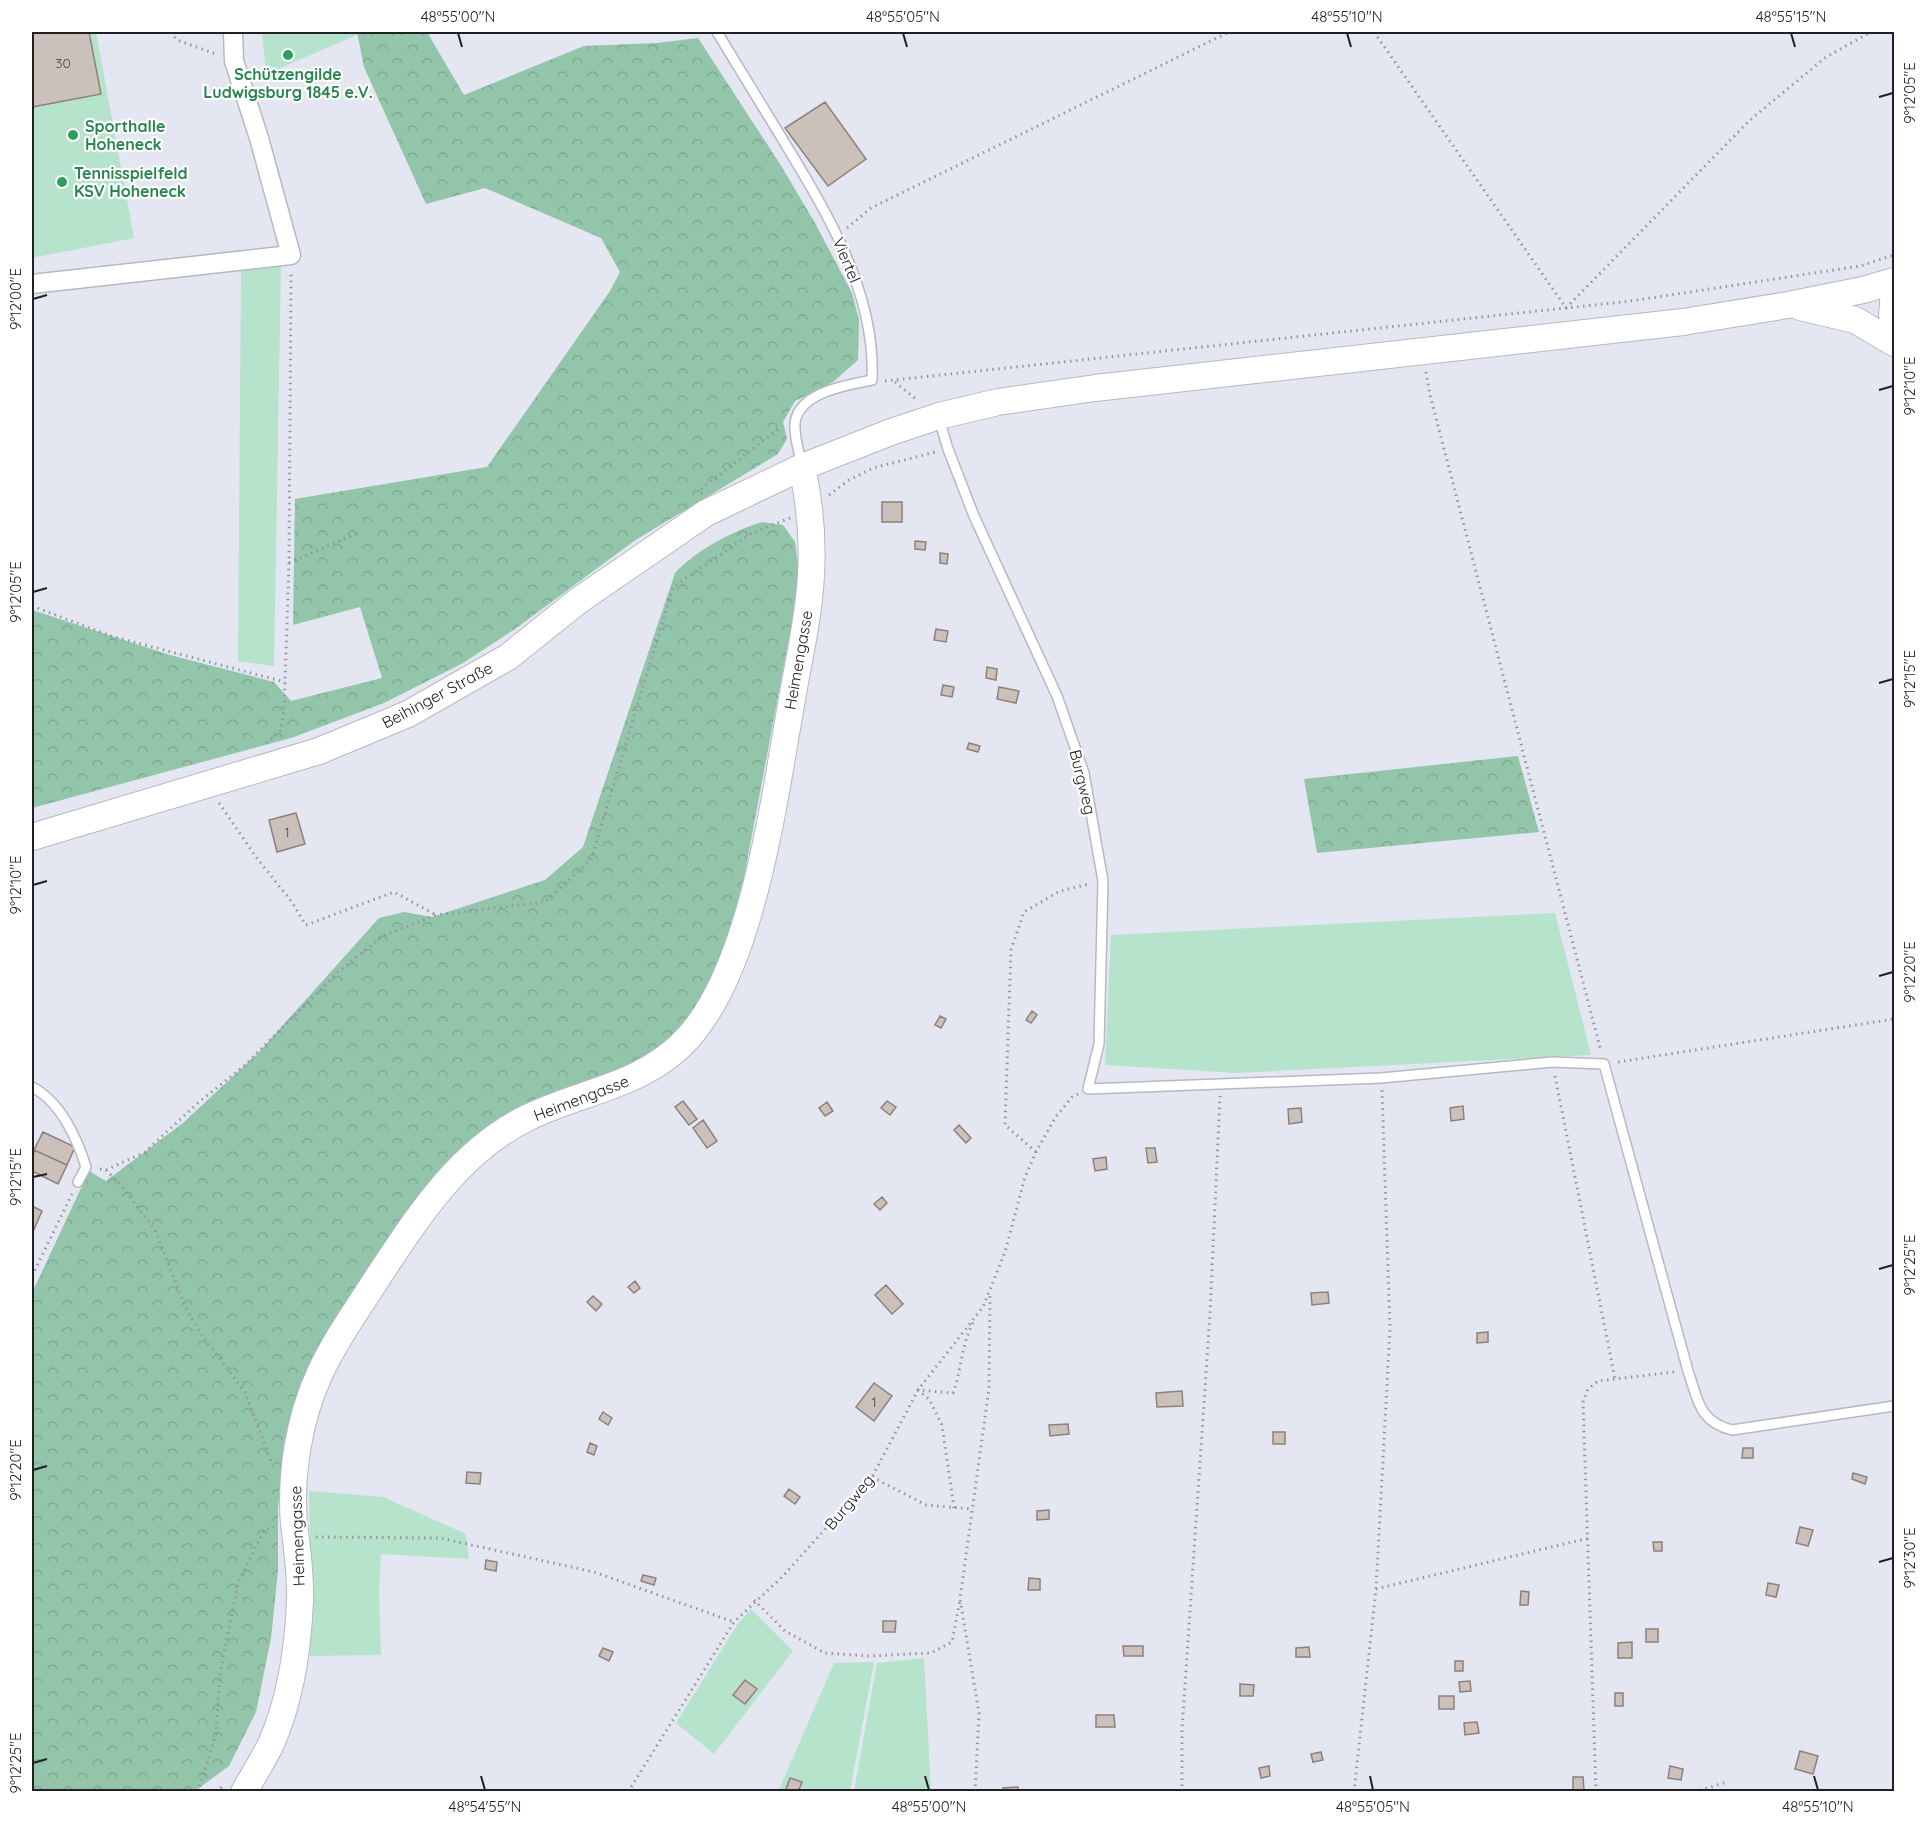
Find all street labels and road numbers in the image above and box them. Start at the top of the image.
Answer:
street label: Viertel [829,234,865,286]
street label: Heimengasse [779,609,817,711]
street label: Beihinger Straße [378,657,496,733]
street label: Burgweg [1065,747,1101,817]
street label: Heimengasse [530,1071,632,1125]
street label: Burgweg [820,1470,878,1534]
street label: Heimengasse [285,1485,309,1587]

